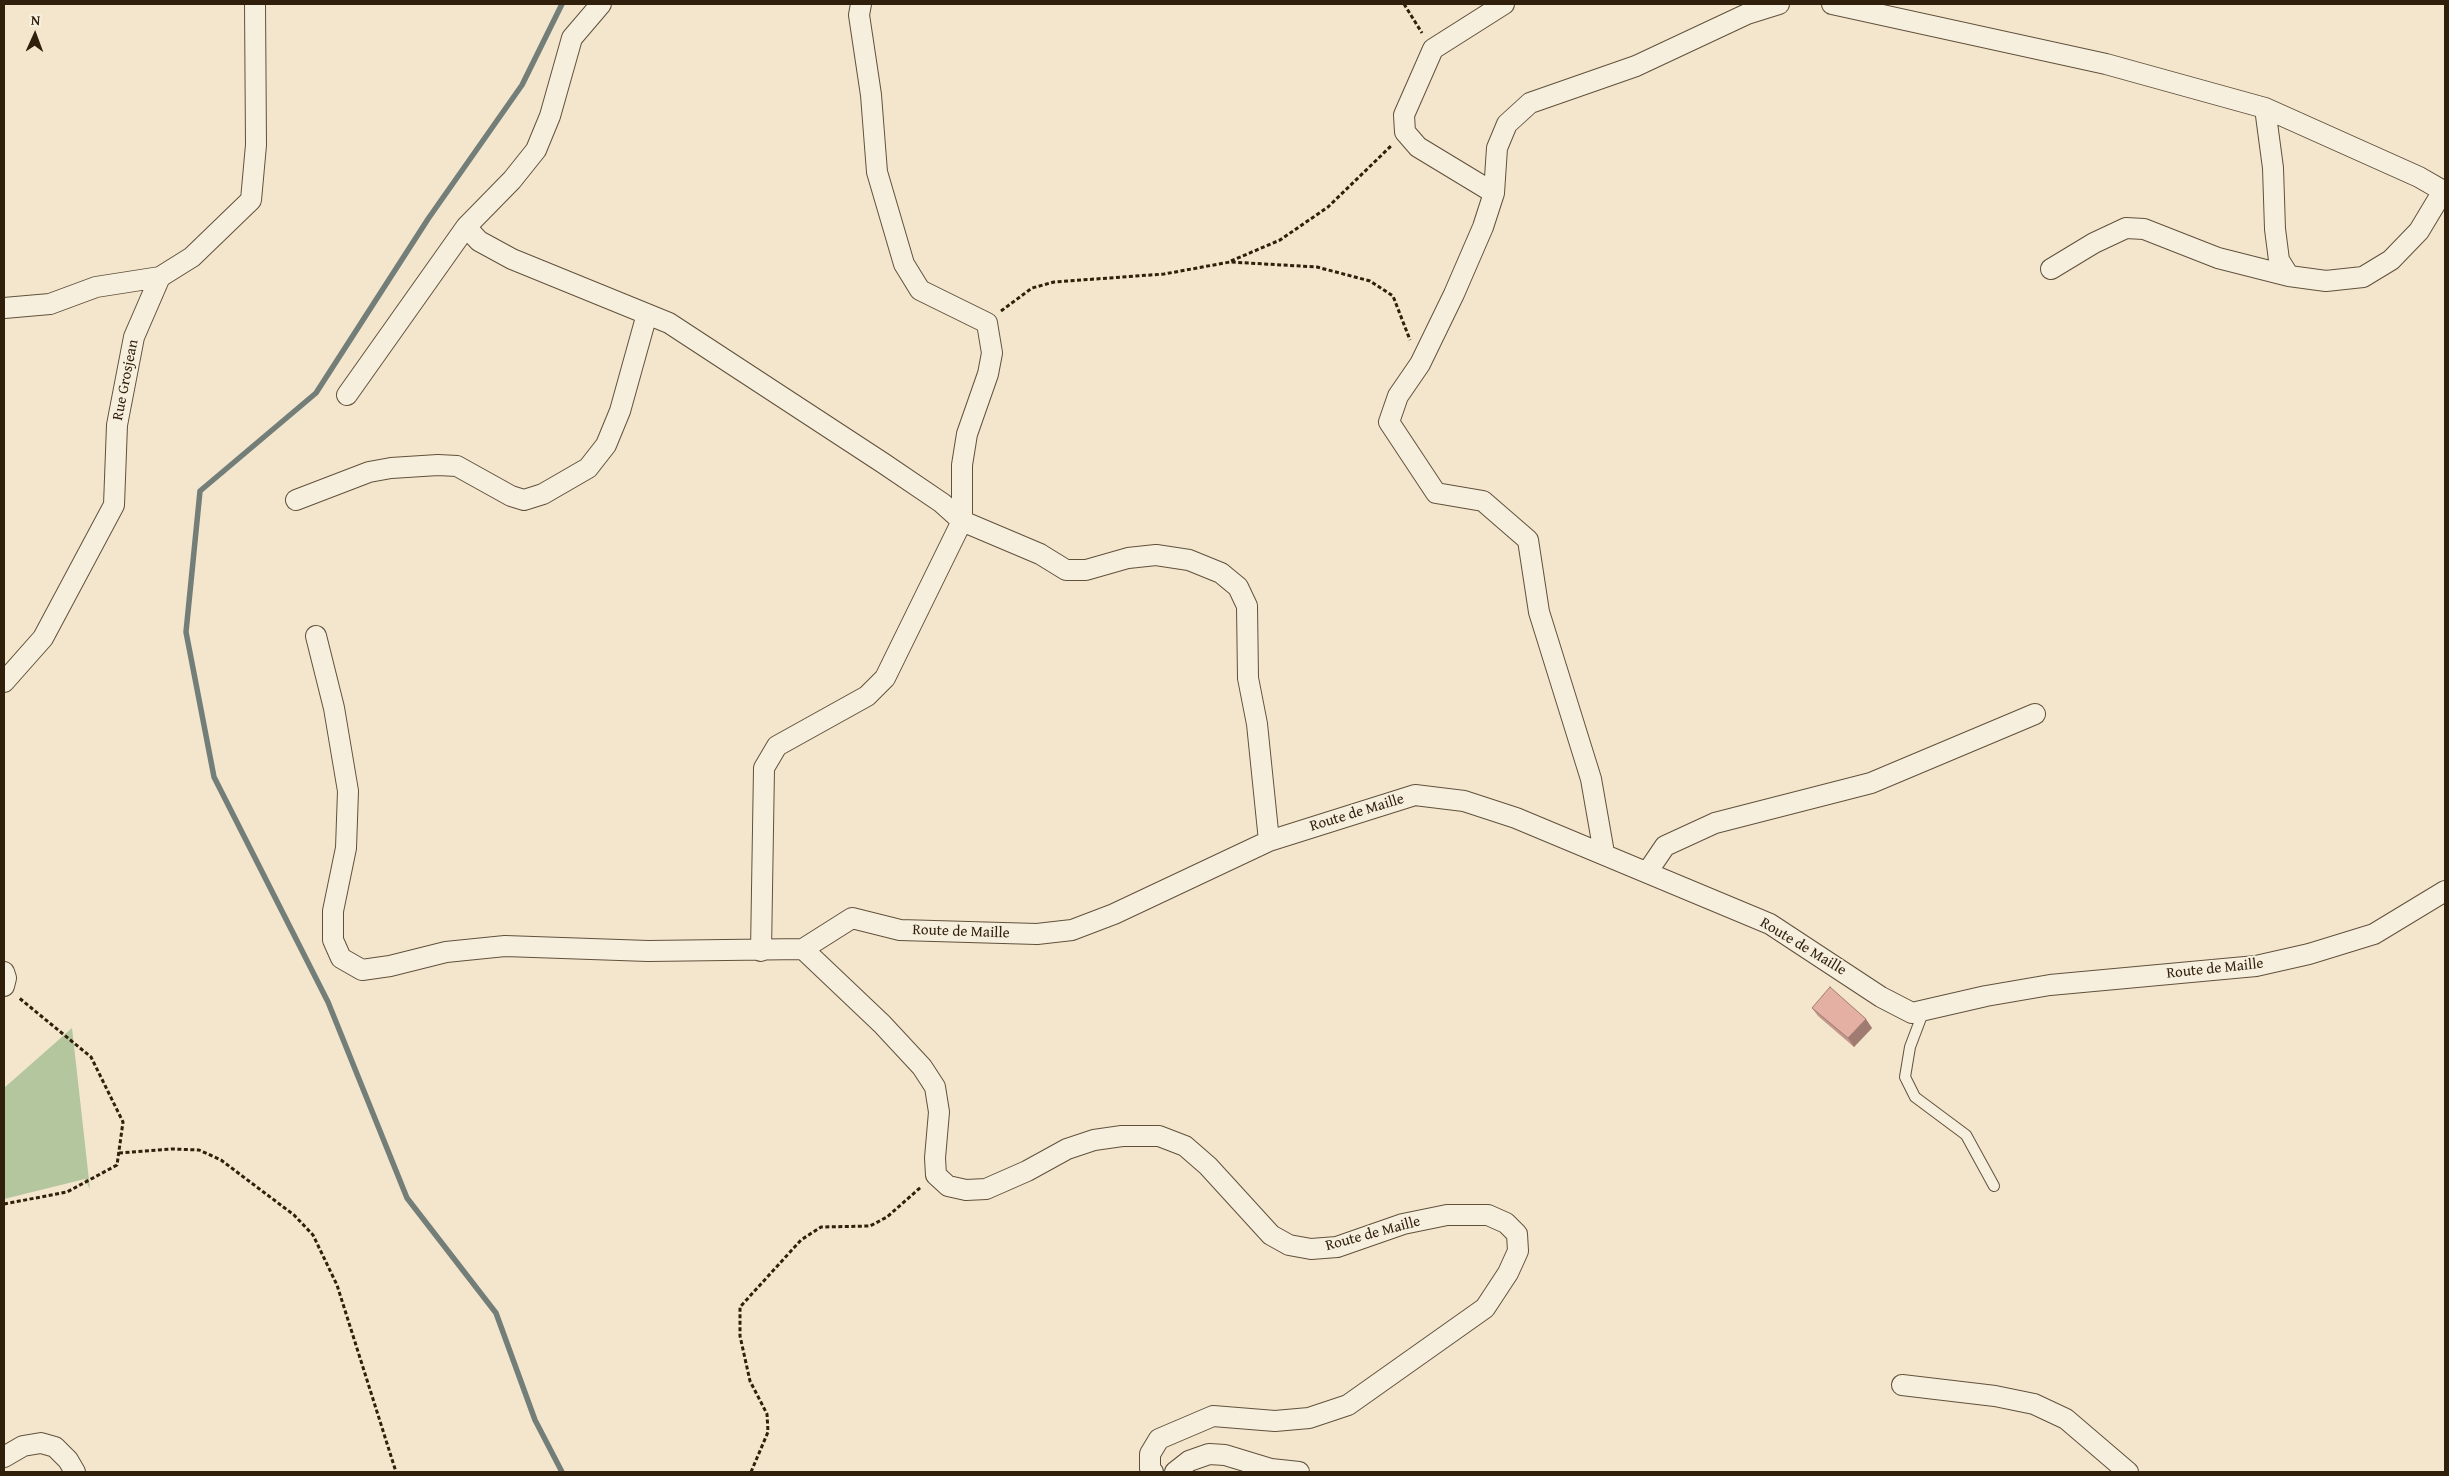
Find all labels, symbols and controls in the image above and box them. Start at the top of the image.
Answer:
north arrow [10,10,60,60]
text: N [30,10,41,30]
street label: Rue Grosjean [109,338,143,422]
street label: Route de Maille [1308,790,1406,836]
street label: Route de Maille [1757,914,1849,980]
street label: Route de Maille [912,921,1010,943]
street label: Route de Maille [2166,955,2264,983]
street label: Route de Maille [1324,1213,1422,1255]

